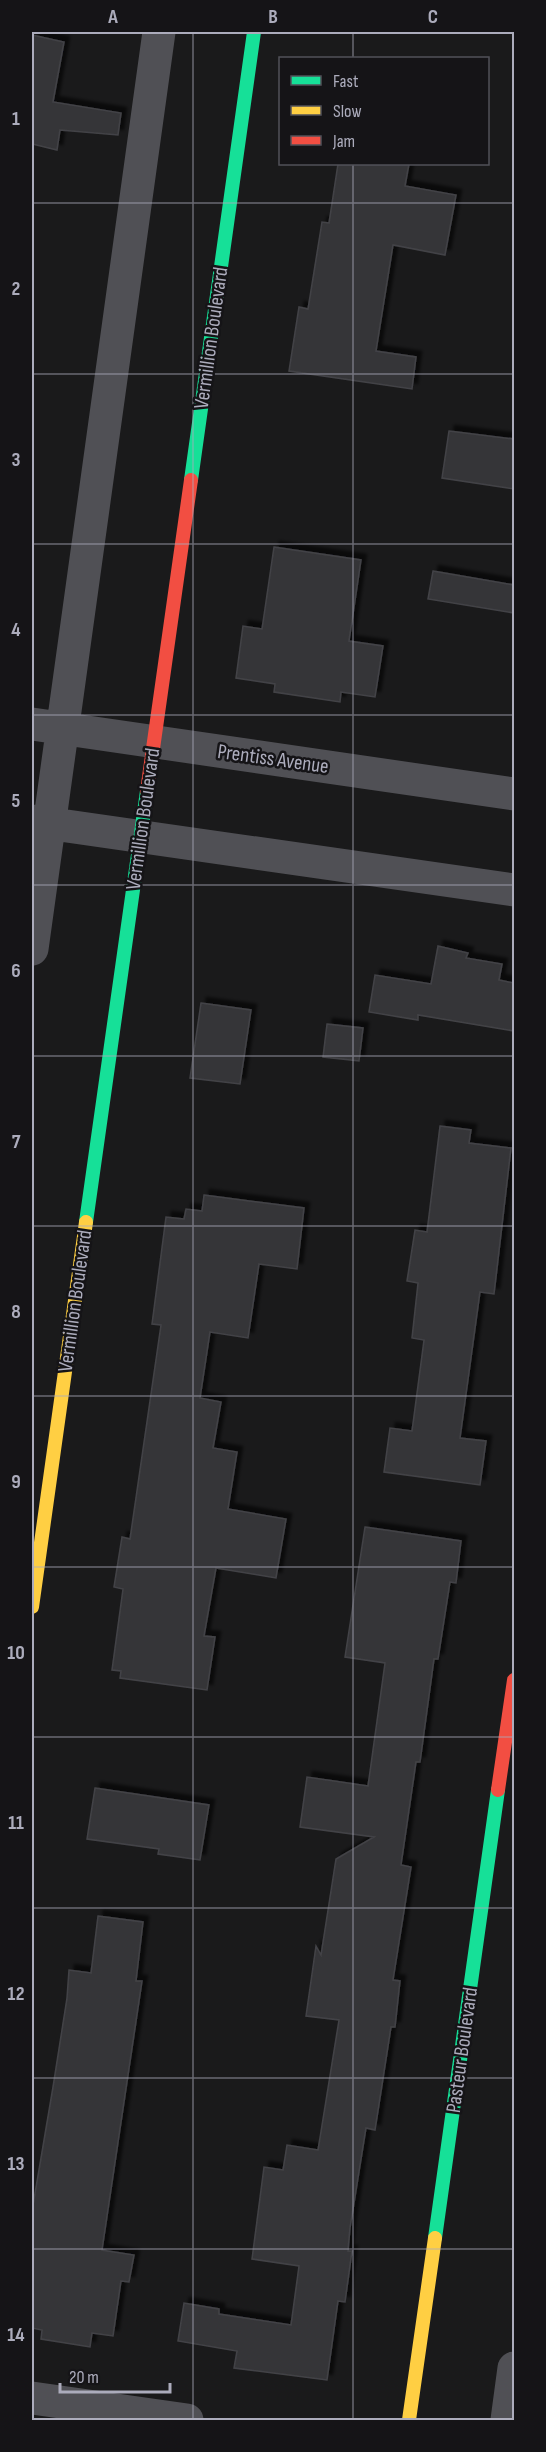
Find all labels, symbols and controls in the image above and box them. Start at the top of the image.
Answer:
text: A [107,5,118,29]
text: B [268,5,278,29]
text: C [428,5,438,29]
legend [279,57,489,165]
text: Fast [333,71,359,92]
text: Slow [333,101,362,122]
text: 1 [12,107,20,131]
text: Jam [332,131,355,152]
street label: Vermillion Boulevard [189,265,233,411]
text: 2 [12,277,20,301]
text: 3 [12,448,21,472]
text: 4 [11,618,21,642]
street label: Prentiss Avenue [216,739,330,779]
street label: Vermillion Boulevard [121,746,165,892]
text: 5 [12,789,21,813]
text: 6 [11,959,21,983]
text: 7 [12,1130,21,1154]
street label: Vermillion Boulevard [53,1228,97,1374]
text: 8 [11,1300,21,1324]
text: 9 [11,1470,21,1494]
text: 10 [7,1641,25,1665]
text: 11 [8,1811,24,1835]
text: 12 [8,1982,24,2006]
street label: Pasteur Boulevard [441,1986,483,2114]
text: 13 [8,2152,24,2176]
text: 14 [7,2323,25,2347]
scale bar [60,2356,170,2394]
text: 20 m [69,2367,99,2388]

